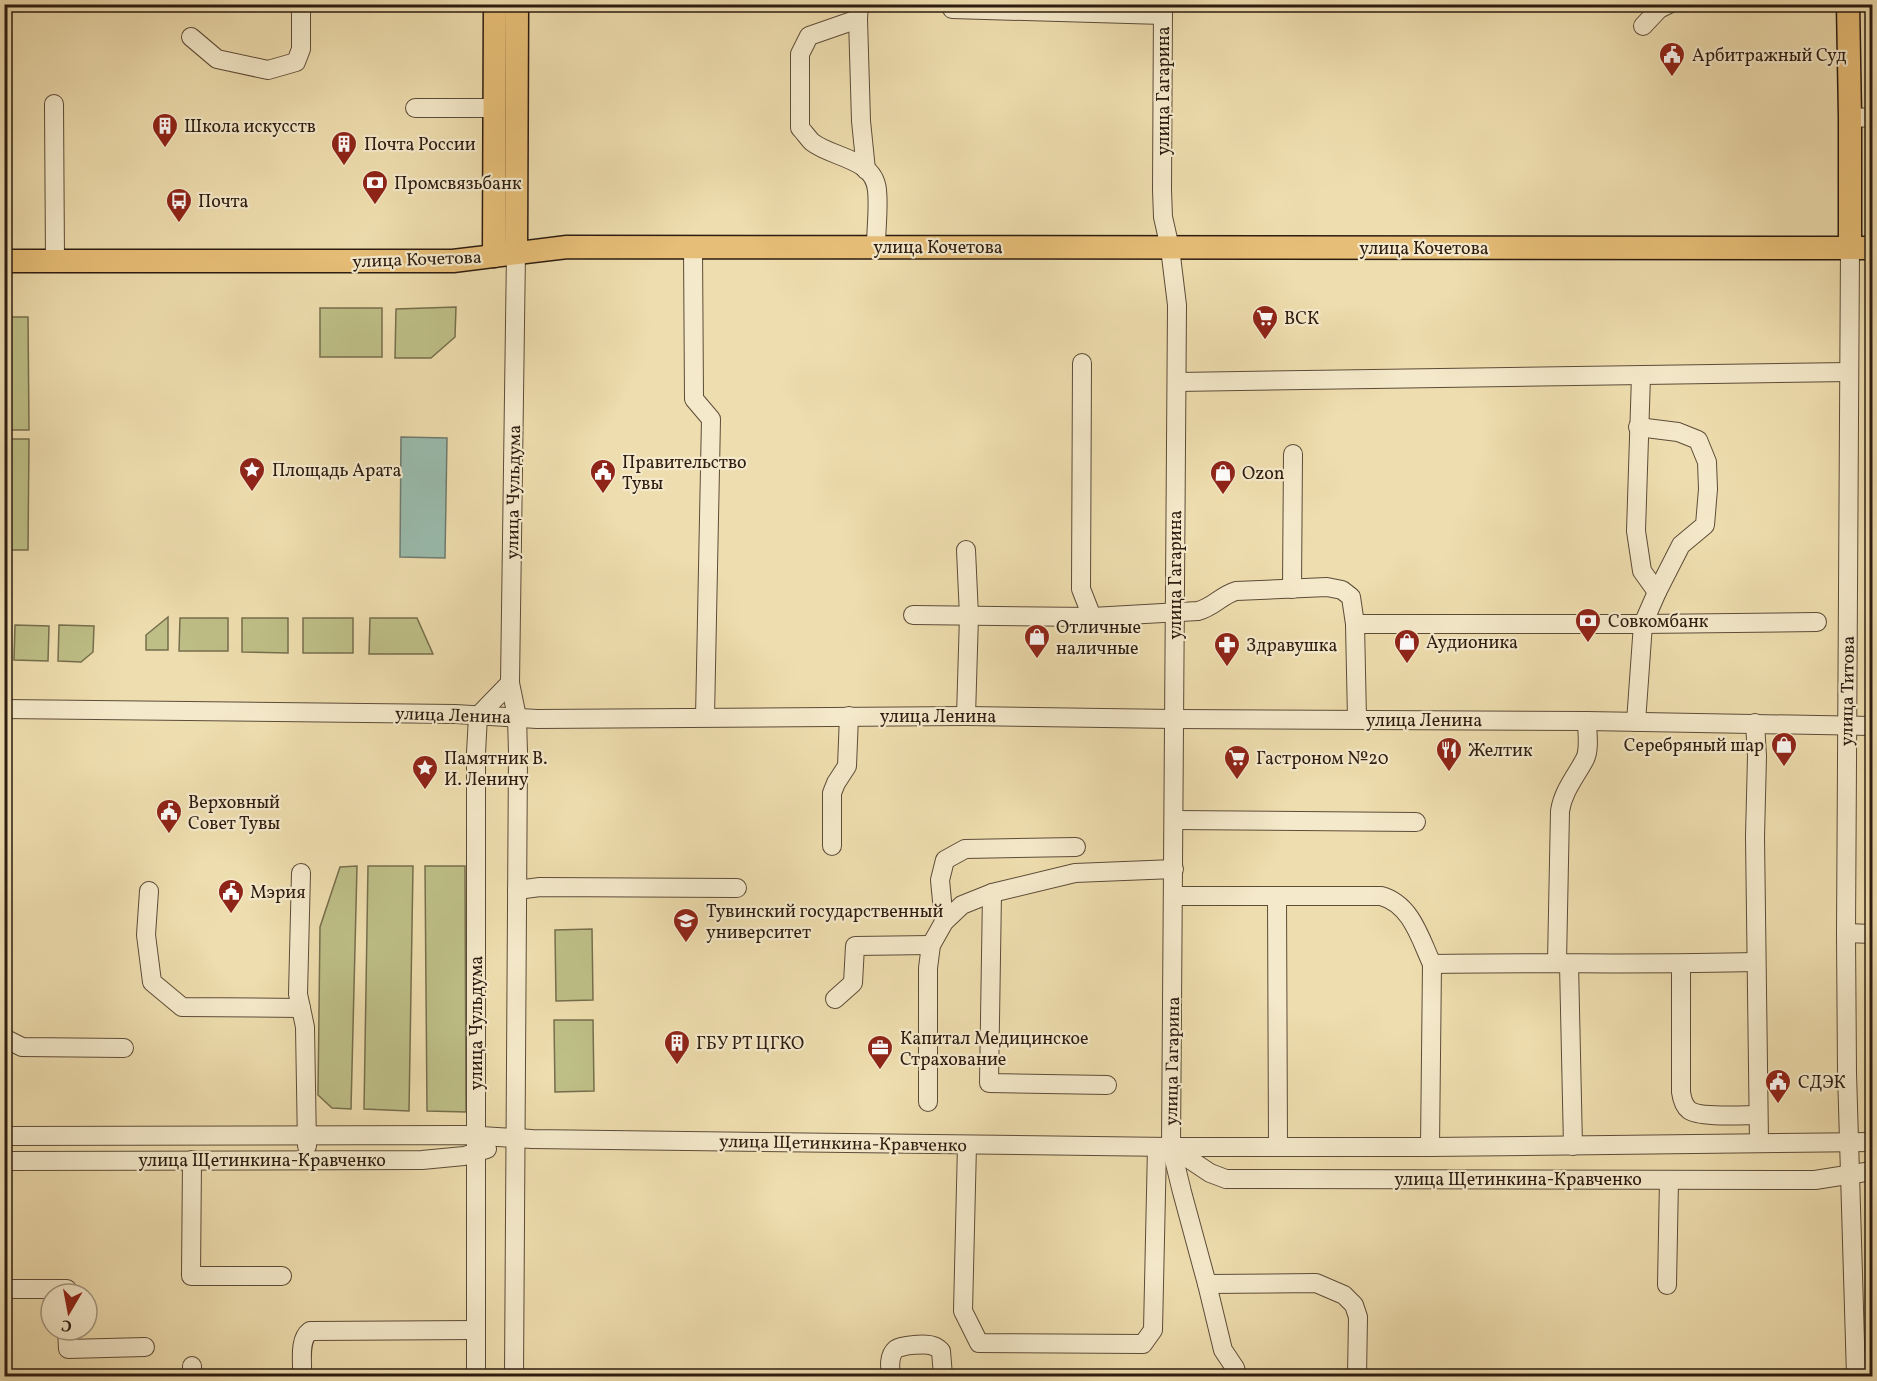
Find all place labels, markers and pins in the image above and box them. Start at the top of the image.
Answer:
public building icon: Арбитражный Суд [1657,40,1687,78]
place label: Арбитражный Суд [1692,44,1846,69]
building icon: Школа искусств [150,111,180,149]
place label: Школа искусств [184,115,316,140]
building icon: Почта России [329,129,359,167]
place label: Почта России [364,133,476,158]
bank icon: Промсвязьбанк [360,168,390,206]
place label: Промсвязьбанк [394,172,522,197]
bus stop icon: Почта [164,186,194,224]
place label: Почта [198,190,249,215]
supermarket icon: ВСК [1250,303,1280,341]
place label: ВСК [1284,307,1319,332]
place label: Правительство Тувы [622,451,747,497]
place icon: Площадь Арата [237,455,267,493]
public building icon: Правительство Тувы [588,457,618,495]
shop icon: Ozon [1208,458,1238,496]
place label: Площадь Арата [272,459,401,484]
place label: Ozon [1242,462,1285,487]
bank icon: Совкомбанк [1573,606,1603,644]
place label: Совкомбанк [1608,610,1709,635]
place label: Отличные наличные [1056,616,1141,662]
shop icon: Отличные наличные [1022,622,1052,660]
shop icon: Аудионика [1392,627,1422,665]
pharmacy icon: Здравушка [1212,630,1242,668]
place label: Аудионика [1426,631,1518,656]
place label: Здравушка [1246,634,1337,659]
shop icon: Серебряный шар [1769,730,1799,768]
place label: Серебряный шар [1624,734,1764,759]
restaurant icon: Желтик [1434,735,1464,773]
place label: Желтик [1468,739,1533,764]
supermarket icon: Гастроном №20 [1222,743,1252,781]
place label: Памятник В. И. Ленину [444,747,548,793]
place label: Гастроном №20 [1256,747,1389,772]
place icon: Памятник В. И. Ленину [410,753,440,791]
place label: Верховный Совет Тувы [188,791,280,837]
public building icon: Верховный Совет Тувы [154,797,184,835]
public building icon: Мэрия [216,877,246,915]
place label: Мэрия [250,881,306,906]
place label: Тувинский государственный университет [706,900,943,946]
school or university icon: Тувинский государственный университет [671,906,701,944]
place label: Капитал Медицинское Страхование [900,1027,1089,1073]
building icon: ГБУ РТ ЦГКО [662,1028,692,1066]
place label: ГБУ РТ ЦГКО [696,1032,804,1057]
office icon: Капитал Медицинское Страхование [865,1033,895,1071]
public building icon: СДЭК [1763,1067,1793,1105]
place label: СДЭК [1798,1071,1846,1096]

